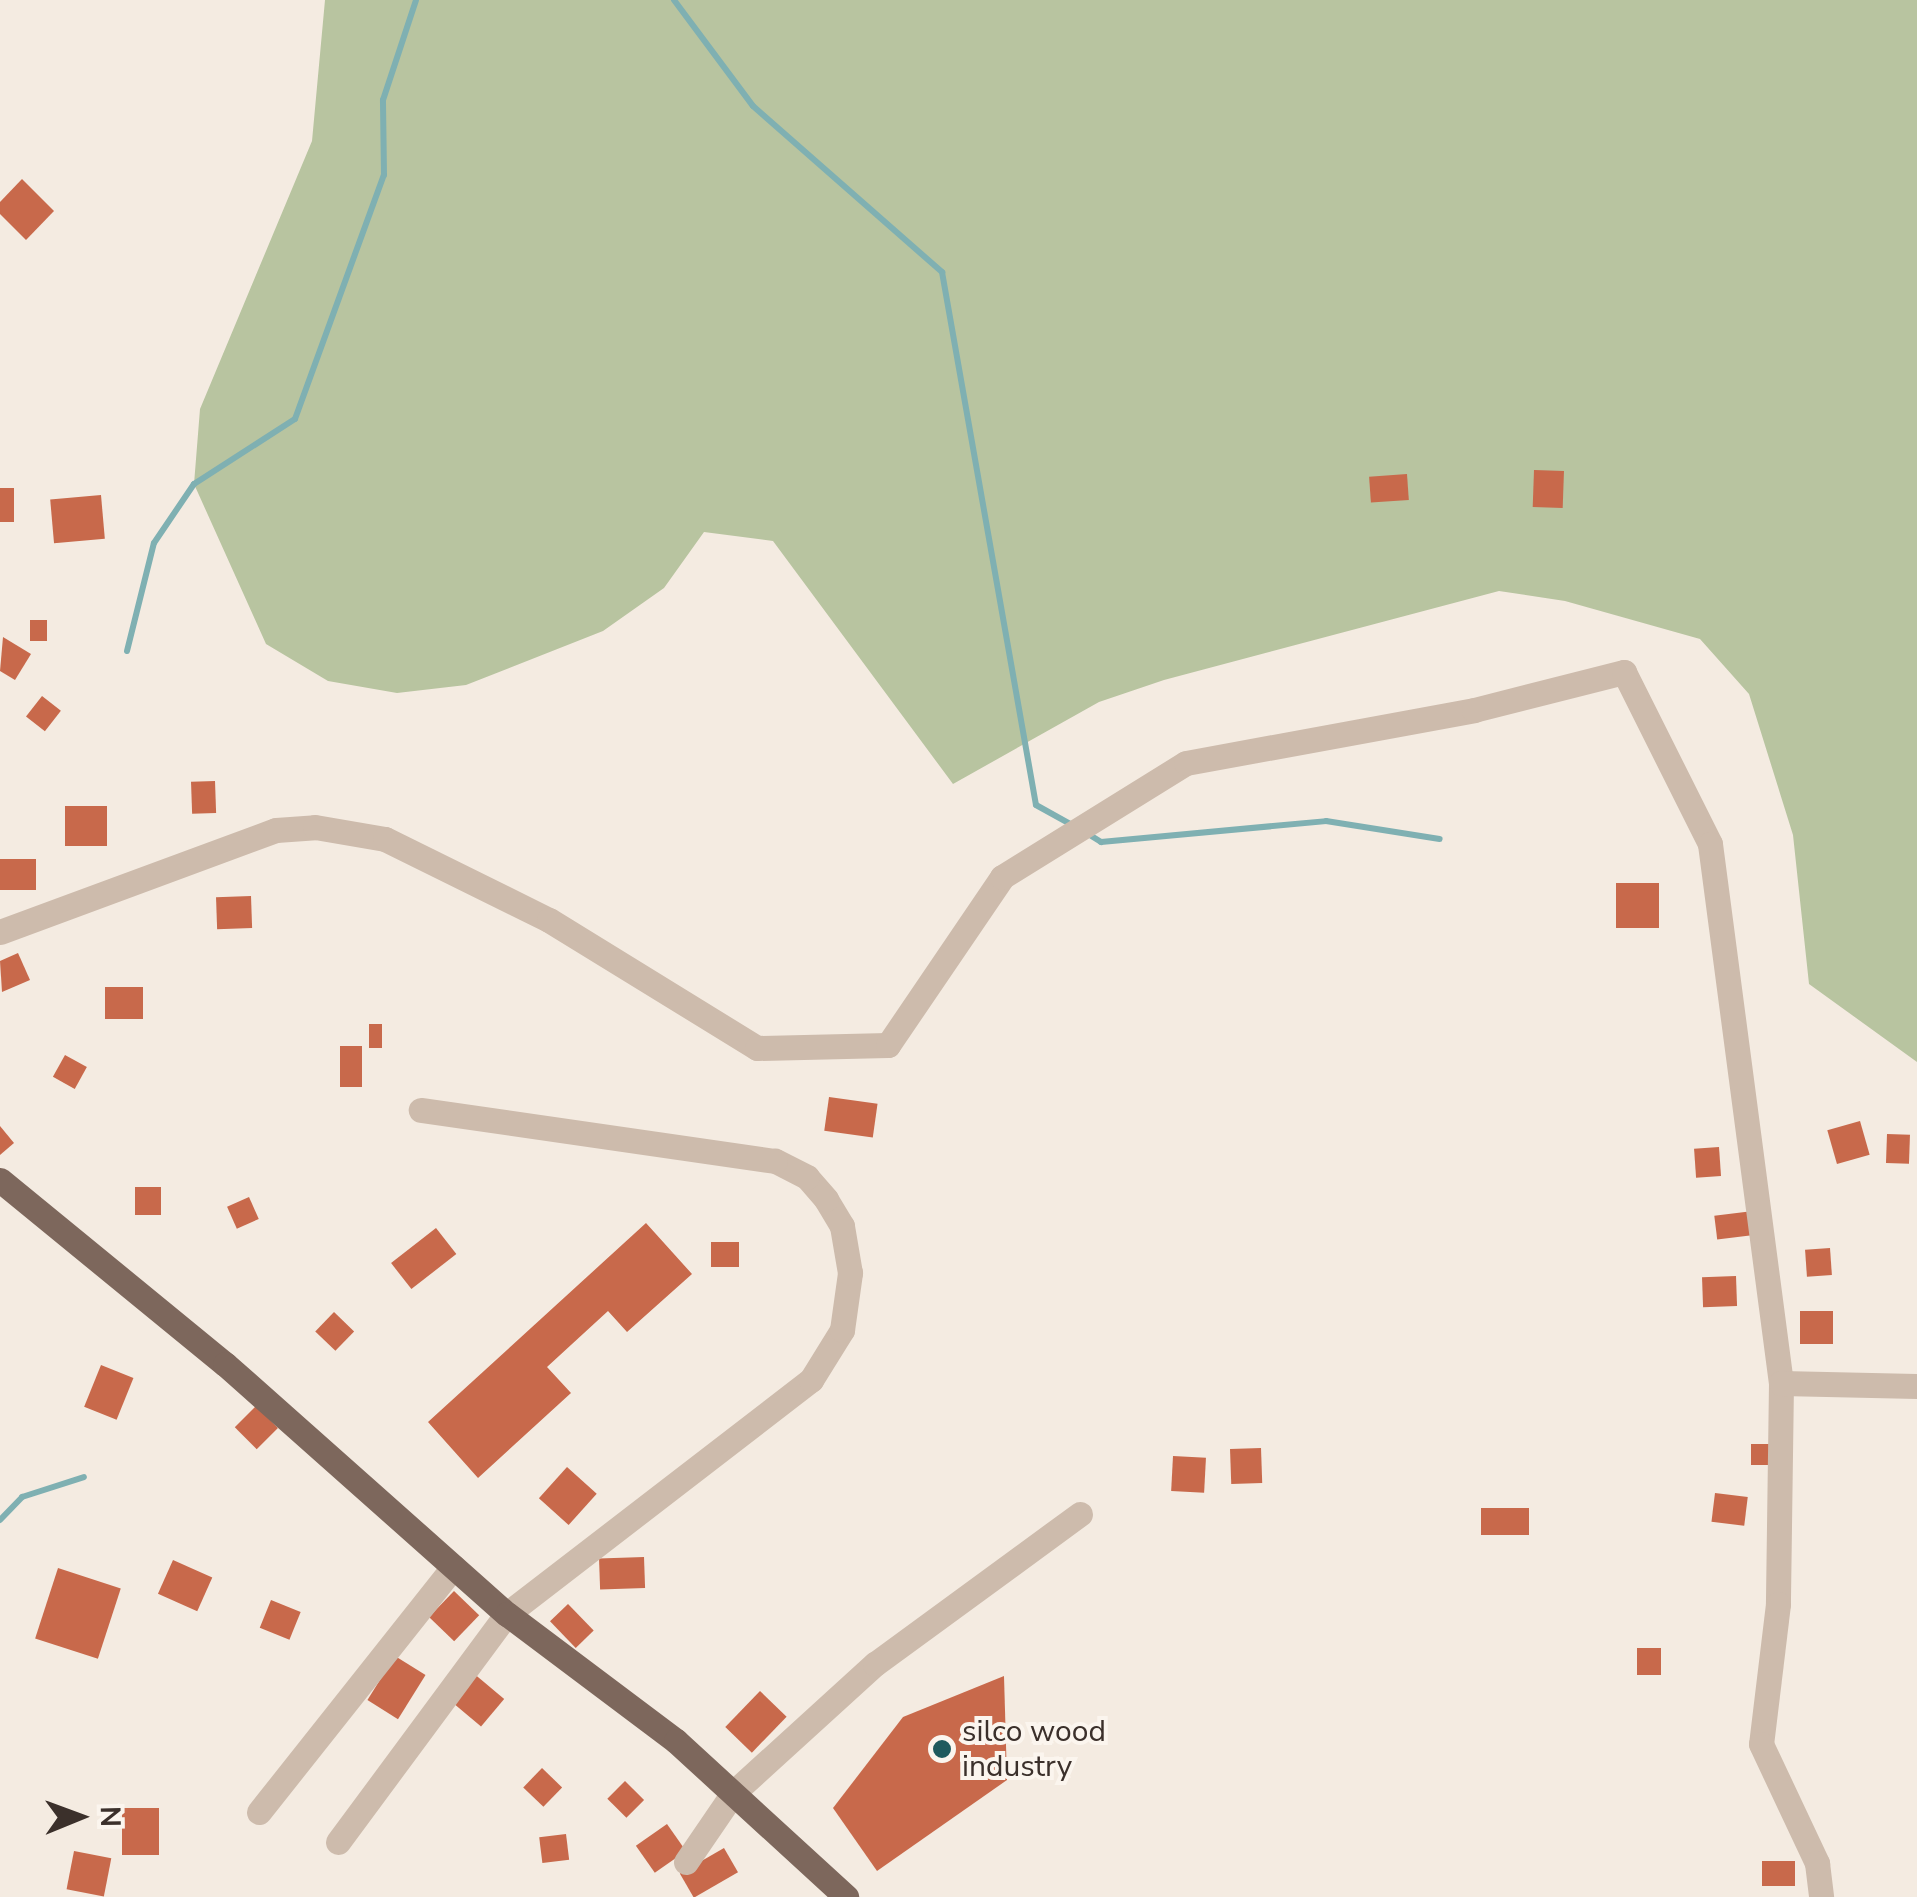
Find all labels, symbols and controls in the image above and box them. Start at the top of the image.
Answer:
place label: silco wood industry [962,1714,1106,1784]
marker: silco wood industry [931,1738,953,1760]
north arrow [30,1767,130,1867]
text: N [91,1806,129,1827]

